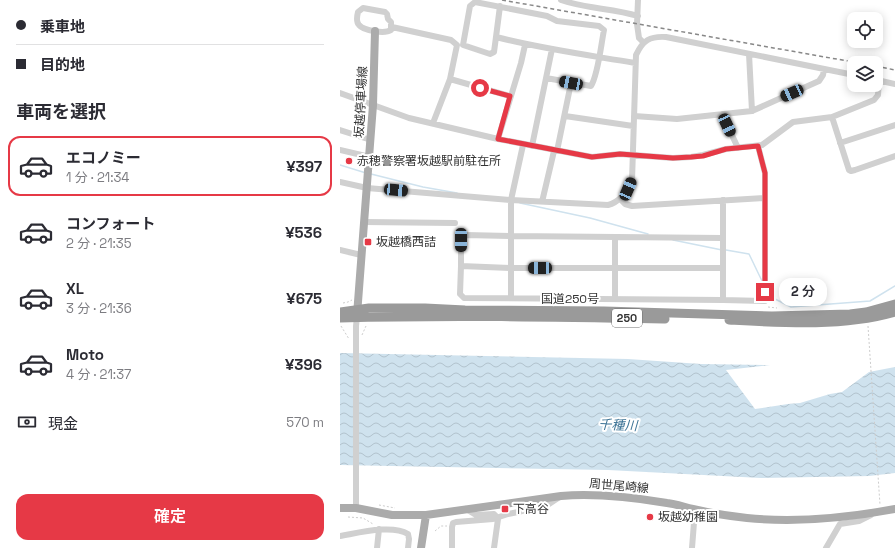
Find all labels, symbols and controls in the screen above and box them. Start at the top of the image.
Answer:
map controls [847,12,883,92]
button: locate [847,12,883,48]
text: 乗車地 [40,17,85,36]
text: 目的地 [40,55,85,74]
button: layers [847,56,883,92]
street label: 坂越停車場線 [351,66,371,138]
car [558,75,584,91]
route start [471,79,489,97]
car [779,83,805,103]
text: 車両を選択 [16,100,106,123]
car [716,112,738,138]
icon: car [18,148,54,184]
text: エコノミー [66,148,141,167]
place label: 赤穂警察署坂越駅前駐在所 [357,153,501,169]
marker: 赤穂警察署坂越駅前駐在所 [344,156,354,166]
text: ¥397 [286,157,322,176]
text: 1 分 · 21:34 [66,169,129,186]
car [618,176,638,202]
car [384,183,408,197]
icon: car [18,214,54,250]
text: コンフォート [66,214,156,233]
text: ¥536 [285,223,322,242]
car [455,228,467,252]
place label: 坂越橋西詰 [376,234,436,250]
text: 2 分 · 21:35 [66,235,132,252]
marker: 坂越橋西詰 [363,237,373,247]
car [528,262,552,274]
callout: 2 分 [779,278,827,306]
text: XL [66,279,84,298]
icon: car [18,280,54,316]
route end [756,283,774,301]
text: 2 分 [791,283,815,300]
text: ¥675 [286,289,322,308]
street label: 国道250号 [541,291,599,307]
text: 3 分 · 21:36 [66,300,132,317]
road number: 250 [612,309,642,327]
text: Moto [66,345,104,364]
icon: car [18,346,54,382]
text: ¥396 [285,355,322,374]
text: 4 分 · 21:37 [66,366,131,383]
icon: cash [16,411,38,433]
text: 現金 [48,414,78,433]
text: 570 m [286,414,324,431]
water label: 千種川 [598,416,640,434]
street label: 周世尾崎線 [588,475,650,497]
button: 確定 [16,494,324,540]
place label: 下高谷 [513,501,549,517]
marker: 下高谷 [500,504,510,514]
place label: 坂越幼稚園 [658,509,718,525]
marker: 坂越幼稚園 [645,512,655,522]

